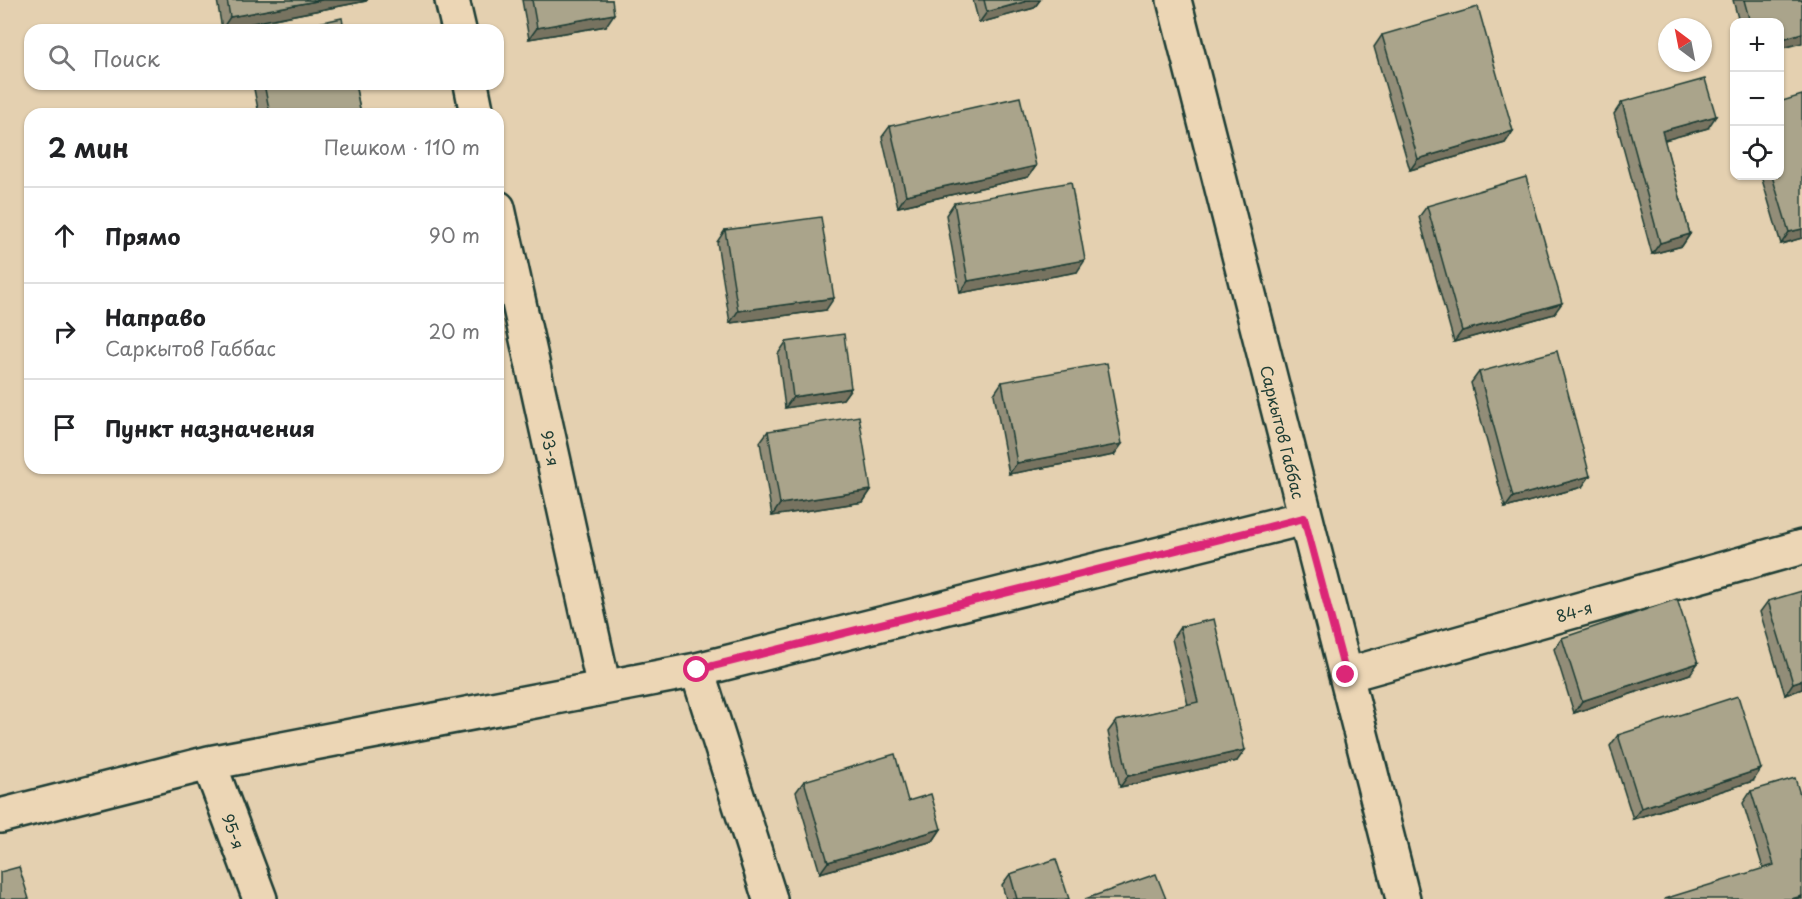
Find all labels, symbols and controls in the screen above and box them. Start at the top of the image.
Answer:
north arrow [1658,18,1712,72]
map controls [1730,18,1784,180]
button: + [1730,18,1784,72]
search box [24,24,504,90]
icon: search [45,41,78,74]
text: Поиск [93,41,160,74]
button: − [1730,72,1784,126]
button: locate [1730,126,1784,180]
text: 2 мин [48,128,129,167]
text: Пешком · 110 m [324,132,480,162]
icon: ahead [48,219,81,252]
text: Прямо [105,219,180,252]
text: 90 m [429,220,480,250]
text: Направо [105,300,206,333]
icon: right [48,315,81,348]
text: 20 m [428,316,480,346]
text: Саркытов Габбас [105,333,276,363]
street label: Саркытов Габбас [1255,363,1311,501]
icon: arrive [48,411,81,444]
text: Пункт назначения [105,411,315,444]
street label: 93-я [536,428,566,468]
street label: 84-я [1553,594,1595,628]
route start [683,656,709,682]
route end [1332,661,1358,687]
street label: 95-я [217,810,251,852]

